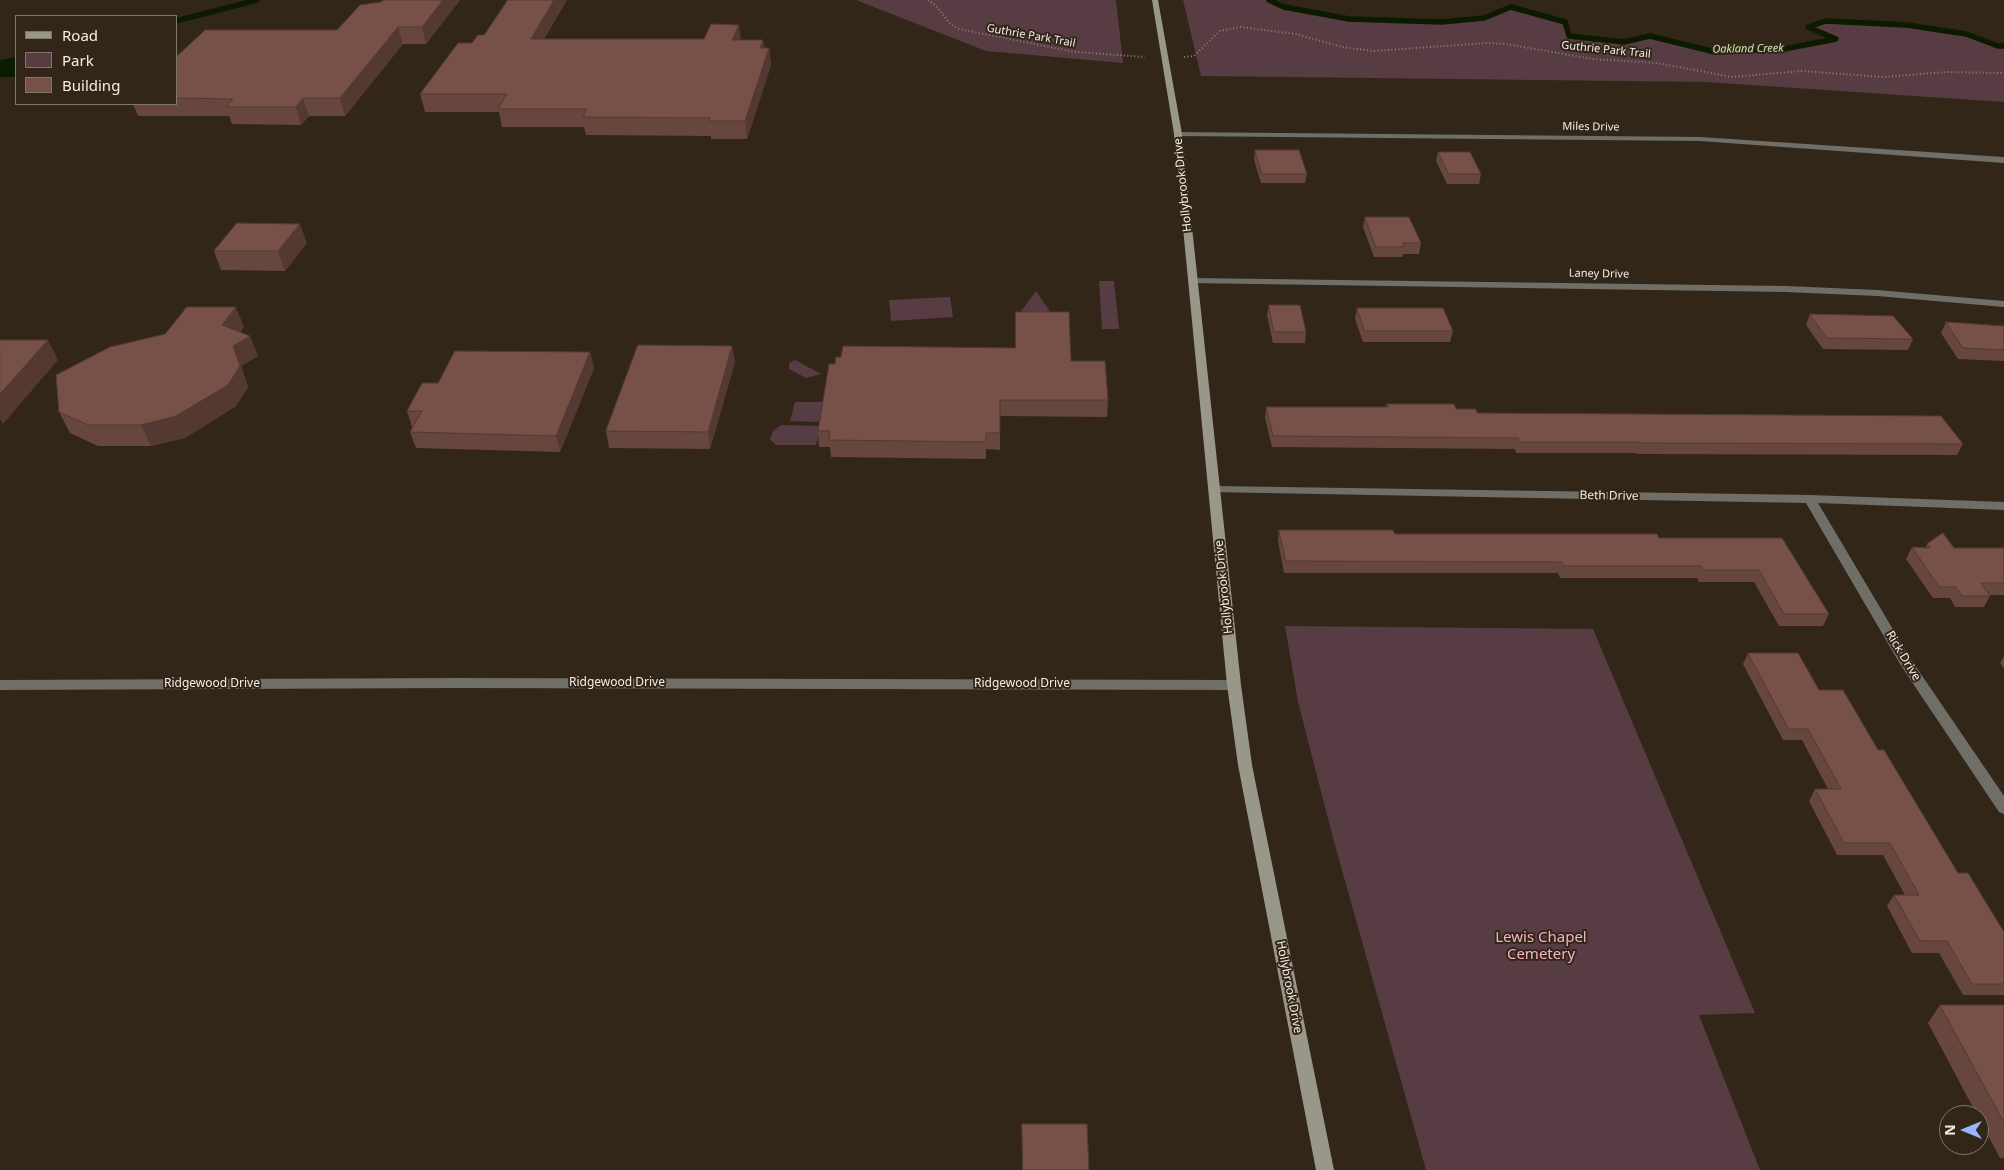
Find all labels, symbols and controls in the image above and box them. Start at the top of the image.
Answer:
legend [15,15,178,105]
street label: Guthrie Park Trail [986,22,1076,50]
text: Road [62,25,98,45]
street label: Guthrie Park Trail [1561,39,1651,61]
water label: Oakland Creek [1712,42,1784,56]
text: Park [62,50,94,70]
text: Building [62,75,120,95]
street label: Miles Drive [1562,120,1620,134]
street label: Hollybrook Drive [1171,137,1195,233]
street label: Laney Drive [1569,267,1629,281]
street label: Beth Drive [1579,488,1639,504]
street label: Hollybrook Drive [1212,539,1236,635]
street label: Rick Drive [1883,628,1923,684]
street label: Ridgewood Drive [569,676,665,690]
street label: Ridgewood Drive [164,677,260,691]
street label: Ridgewood Drive [974,677,1070,691]
park label: Lewis Chapel Cemetery [1495,929,1587,964]
street label: Hollybrook Drive [1273,939,1305,1035]
north arrow [1939,1105,1989,1155]
text: N [1940,1124,1959,1136]

